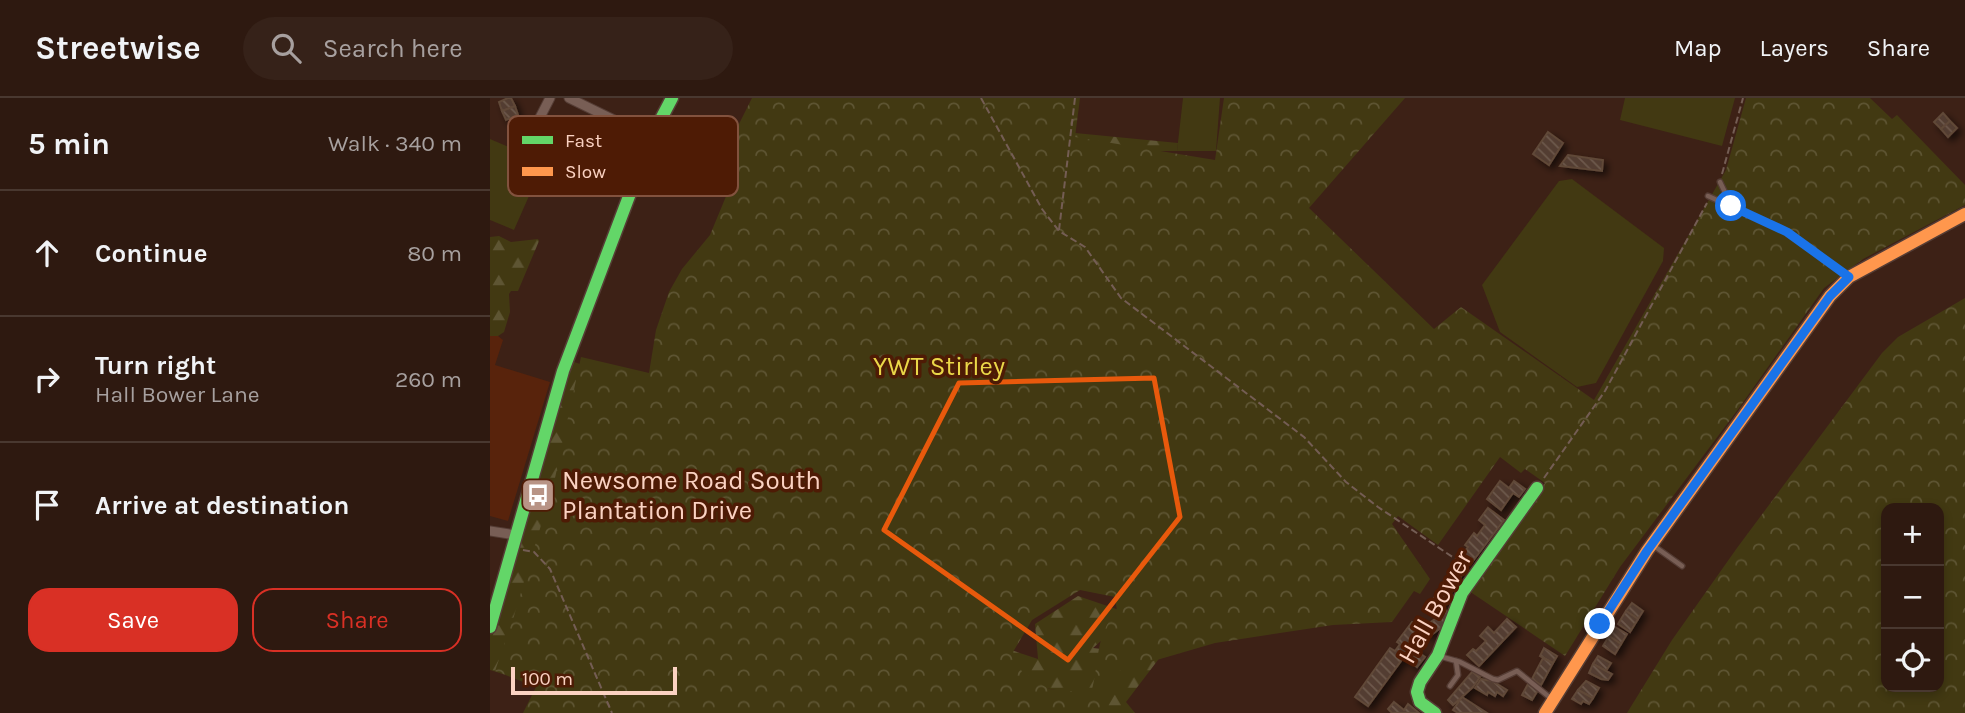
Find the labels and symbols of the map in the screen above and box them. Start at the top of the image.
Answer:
legend [508,116,738,196]
text: Fast [565,130,602,152]
text: Slow [565,161,606,183]
route start [1715,190,1746,221]
park label: YWT Stirley [873,351,1005,382]
place label: Newsome Road South Plantation Drive [562,465,821,526]
bus stop icon: Newsome Road South Plantation Drive [519,476,557,514]
street label: Hall Bower [1391,545,1479,669]
route end [1584,608,1615,639]
scale bar [511,664,677,696]

